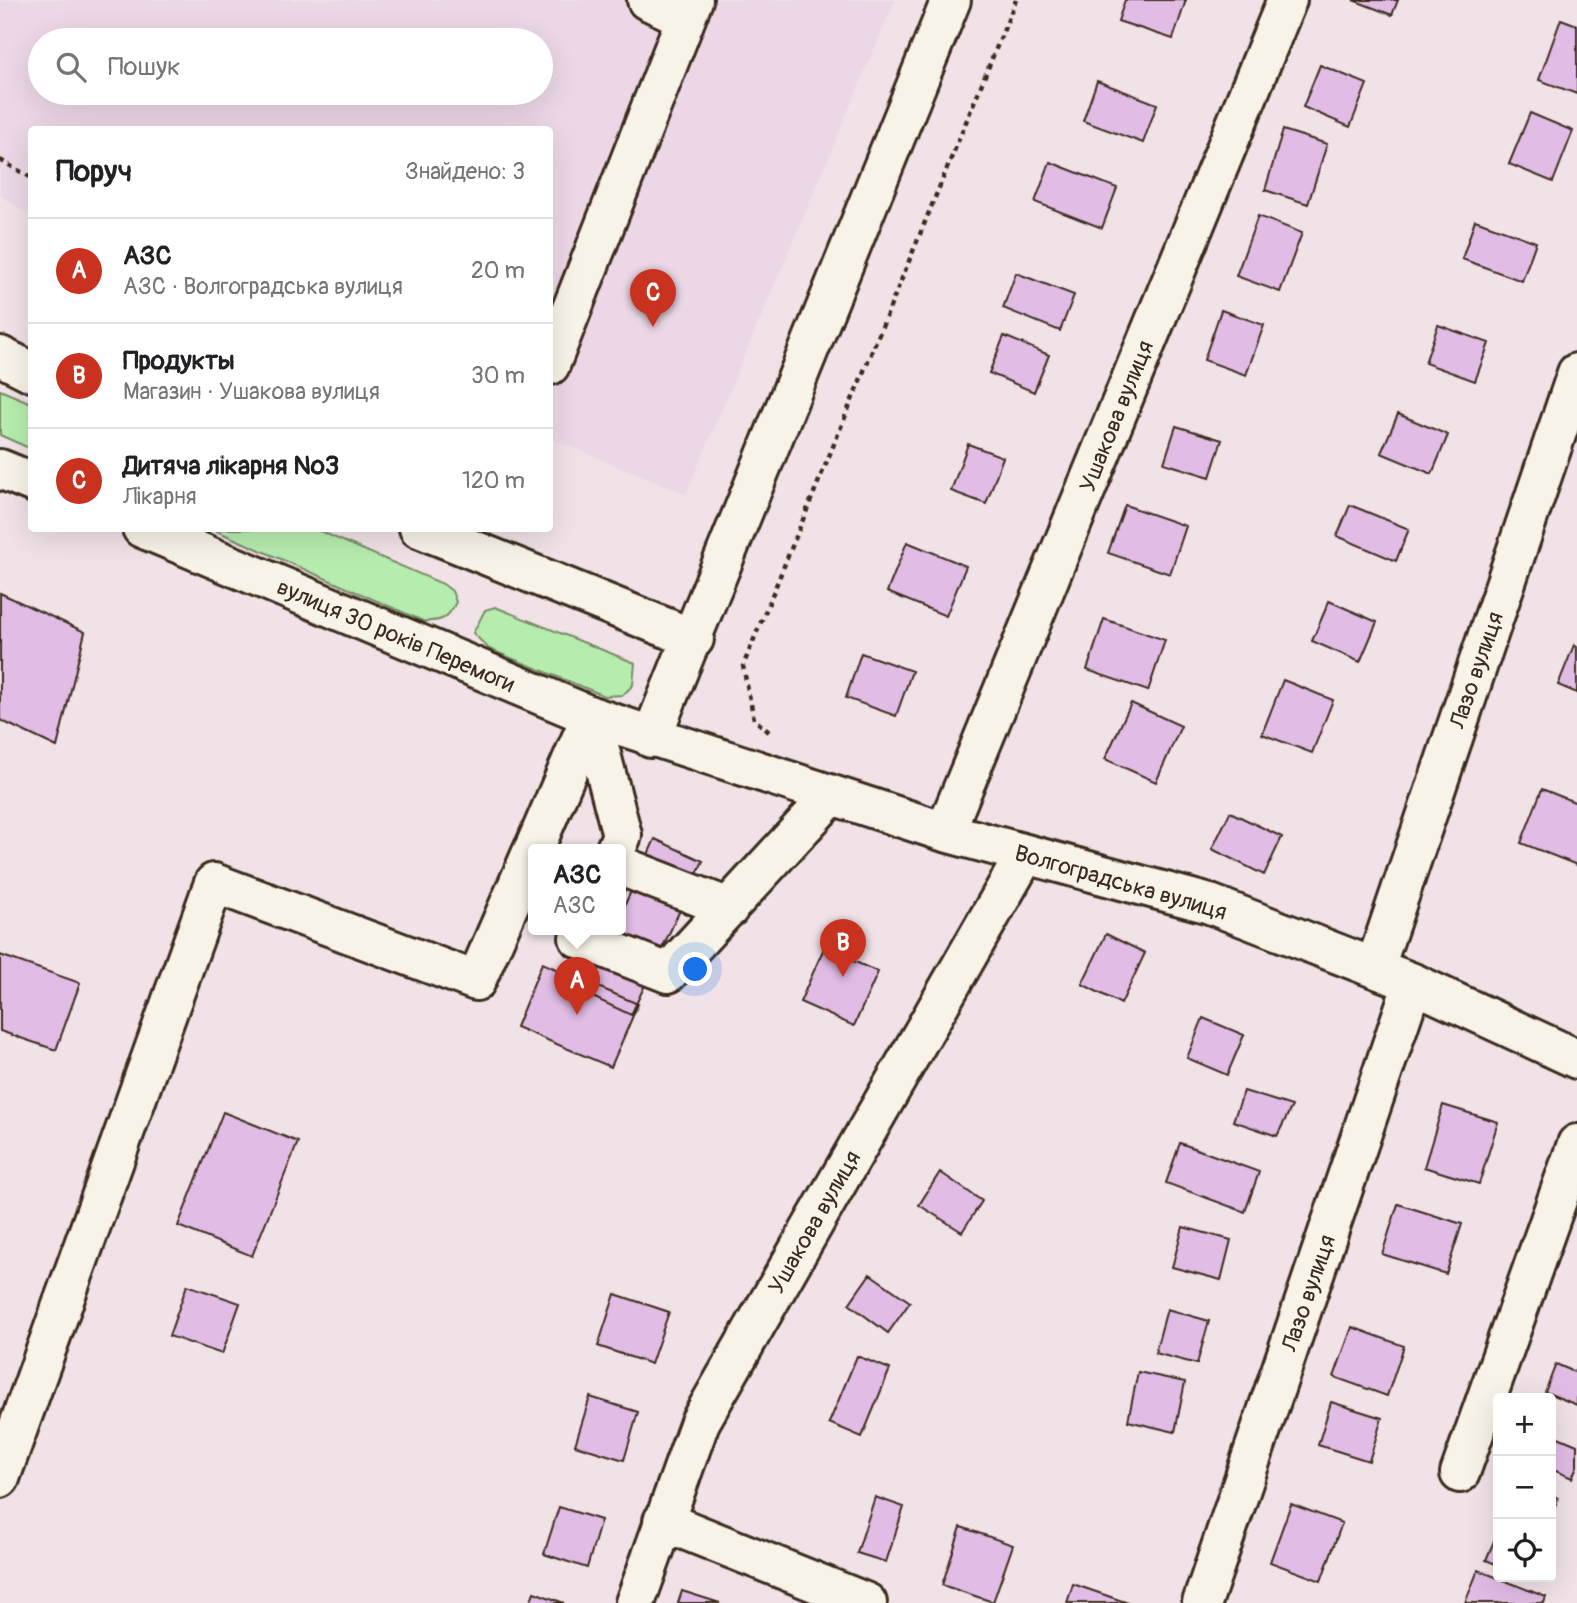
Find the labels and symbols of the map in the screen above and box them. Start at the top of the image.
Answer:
pin: C [630,269,676,327]
street label: Ушакова вулиця [1073,336,1160,496]
street label: вулиця 30 років Перемоги [272,572,519,699]
street label: Лазо вулиця [1443,608,1510,733]
street label: Волгоградська вулиця [1011,838,1230,927]
pin: B [820,919,866,977]
your location [678,952,712,986]
pin: A [554,957,600,1015]
street label: Ушакова вулиця [762,1145,867,1299]
street label: Лазо вулиця [1275,1231,1342,1356]

